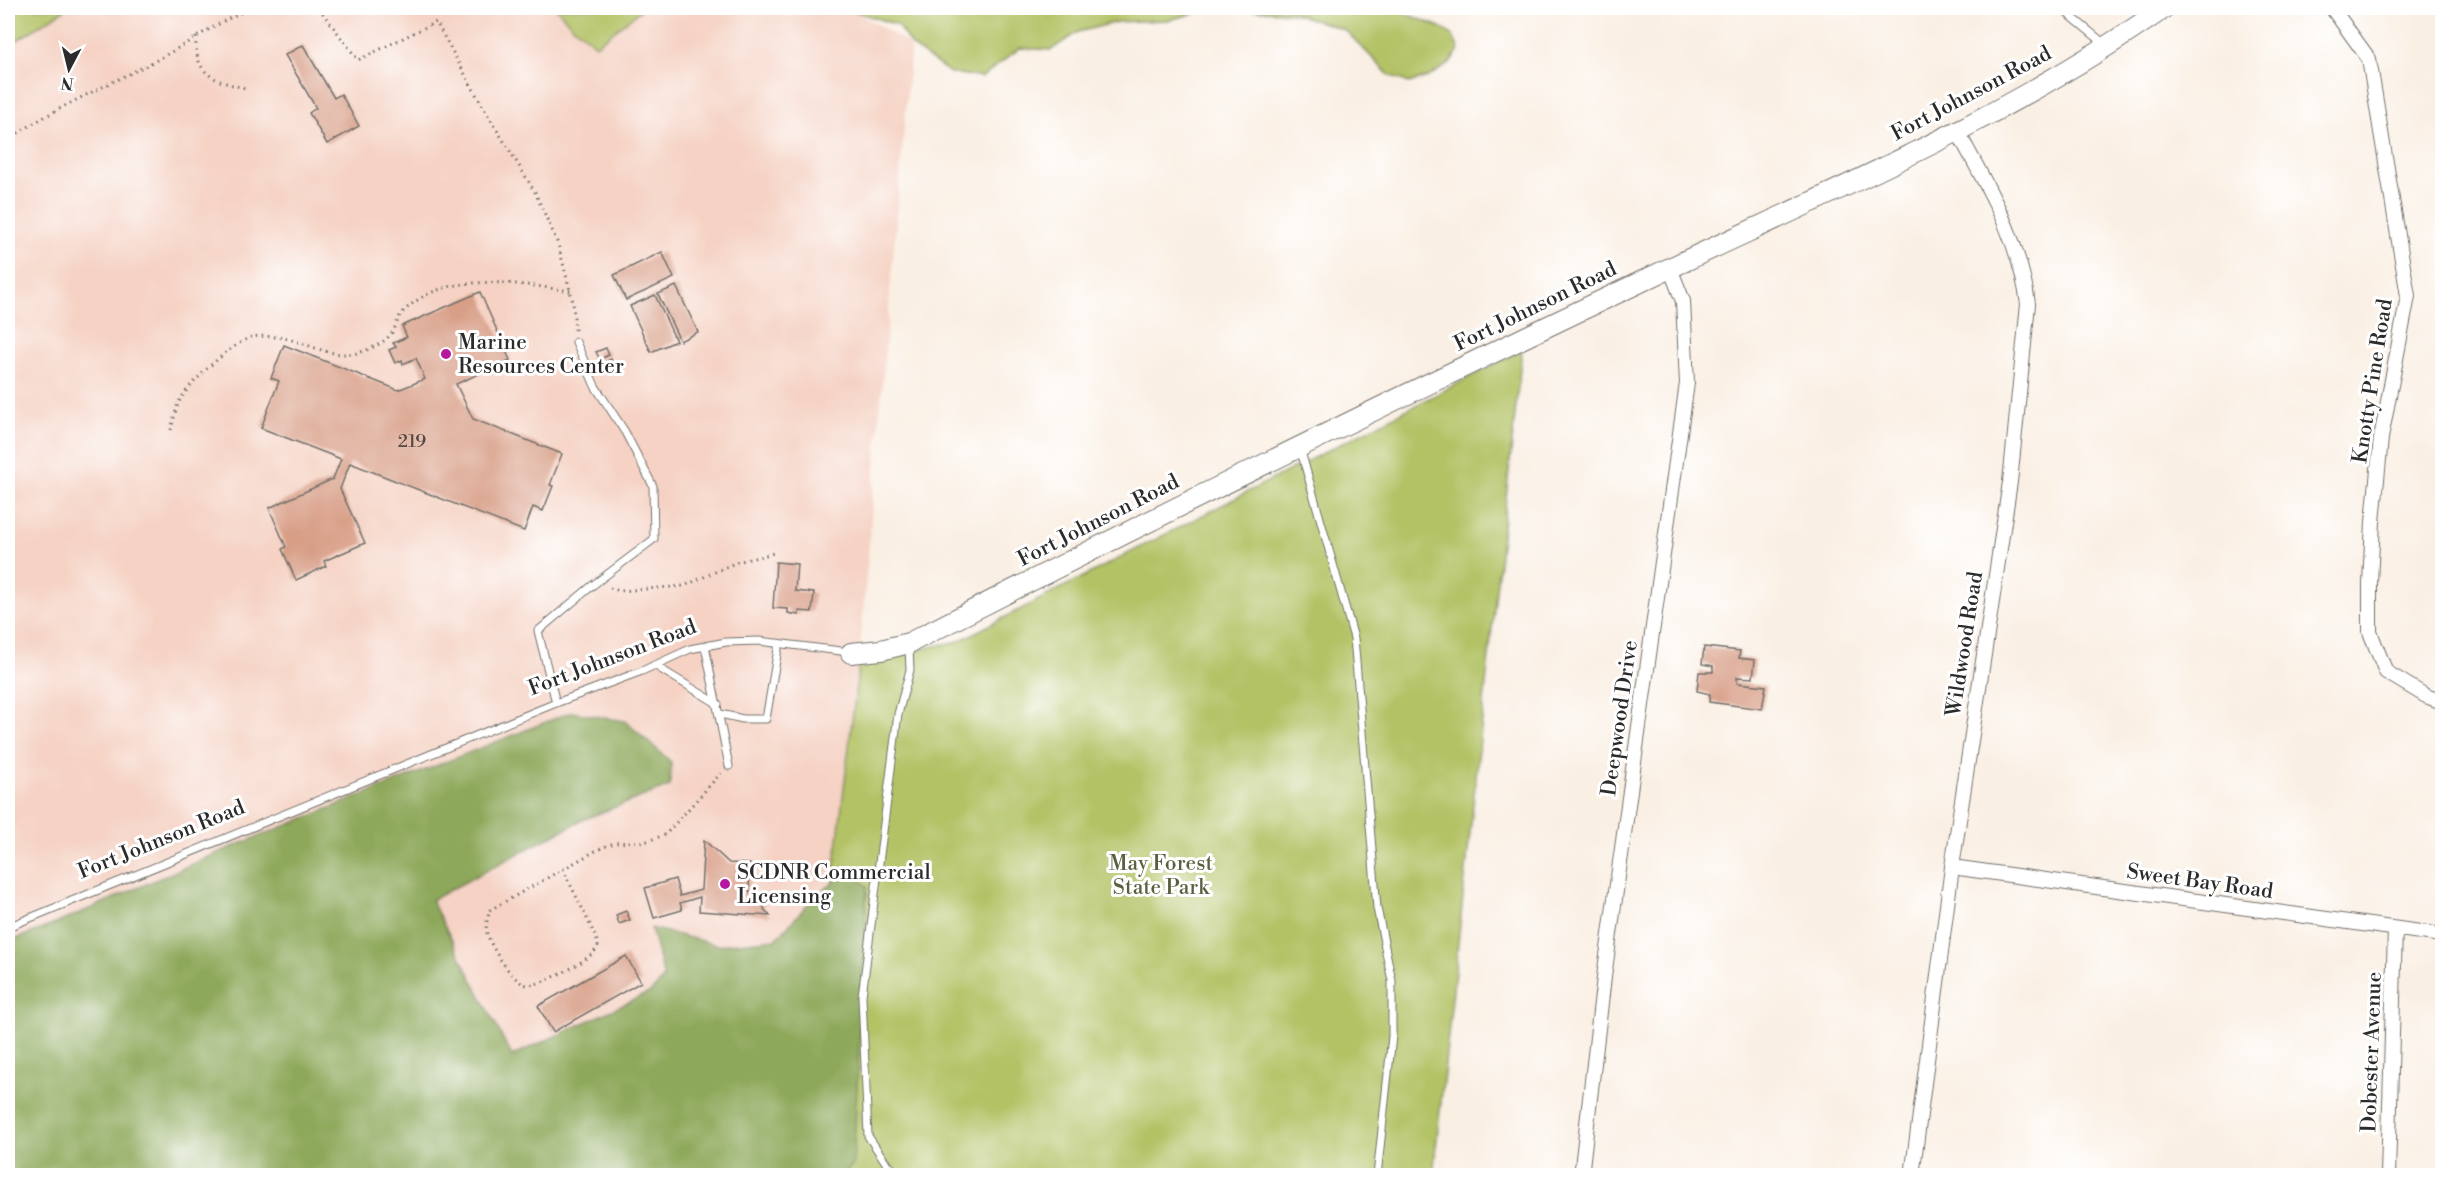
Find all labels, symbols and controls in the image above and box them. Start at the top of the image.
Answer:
north arrow [39,39,99,99]
street label: Fort Johnson Road [1887,41,2056,147]
text: N [59,72,75,94]
street label: Fort Johnson Road [1450,256,1621,358]
street label: Knotty Pine Road [2347,297,2399,465]
place label: Marine Resources Center [458,330,624,380]
marker: Marine Resources Center [439,347,453,361]
house number: 219 [398,430,426,453]
street label: Fort Johnson Road [1013,469,1184,573]
street label: Wildwood Road [1941,570,1989,719]
street label: Fort Johnson Road [525,614,700,702]
street label: Deepwood Drive [1596,639,1644,798]
street label: Fort Johnson Road [74,795,249,885]
park label: May Forest State Park [1109,851,1214,901]
street label: Sweet Bay Road [2125,859,2275,905]
place label: SCDNR Commercial Licensing [737,860,931,910]
marker: SCDNR Commercial Licensing [718,877,732,891]
street label: Dobester Avenue [2356,971,2388,1133]

